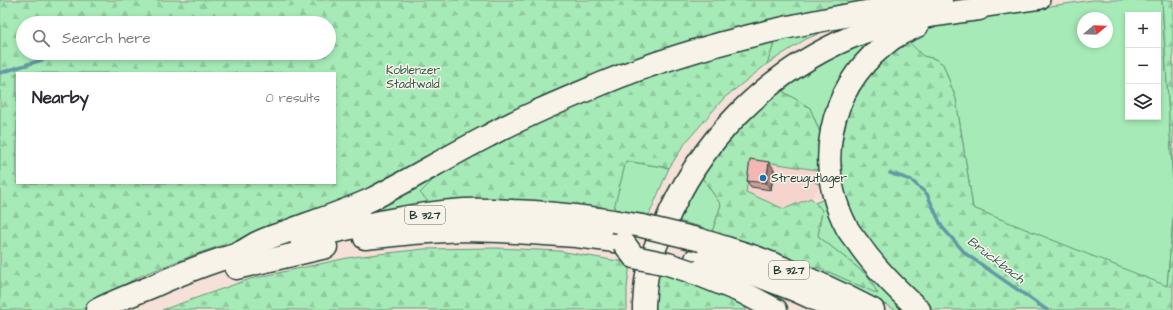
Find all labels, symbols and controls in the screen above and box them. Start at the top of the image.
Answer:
north arrow [1077,12,1113,48]
map controls [1125,12,1161,120]
button: + [1125,12,1161,48]
search box [16,16,336,60]
icon: search [30,27,52,49]
text: Search here [62,28,151,49]
button: − [1125,48,1161,84]
park label: Koblenzer Stadtwald [386,62,440,93]
button: layers [1125,84,1161,120]
text: Nearby [32,86,89,110]
text: 0 results [265,89,320,107]
place label: Streugutlager [771,170,848,188]
marker: Streugutlager [758,173,768,183]
road number: B 327 [405,206,445,224]
water label: Brückbach [964,232,1029,288]
road number: B 327 [769,261,809,279]

